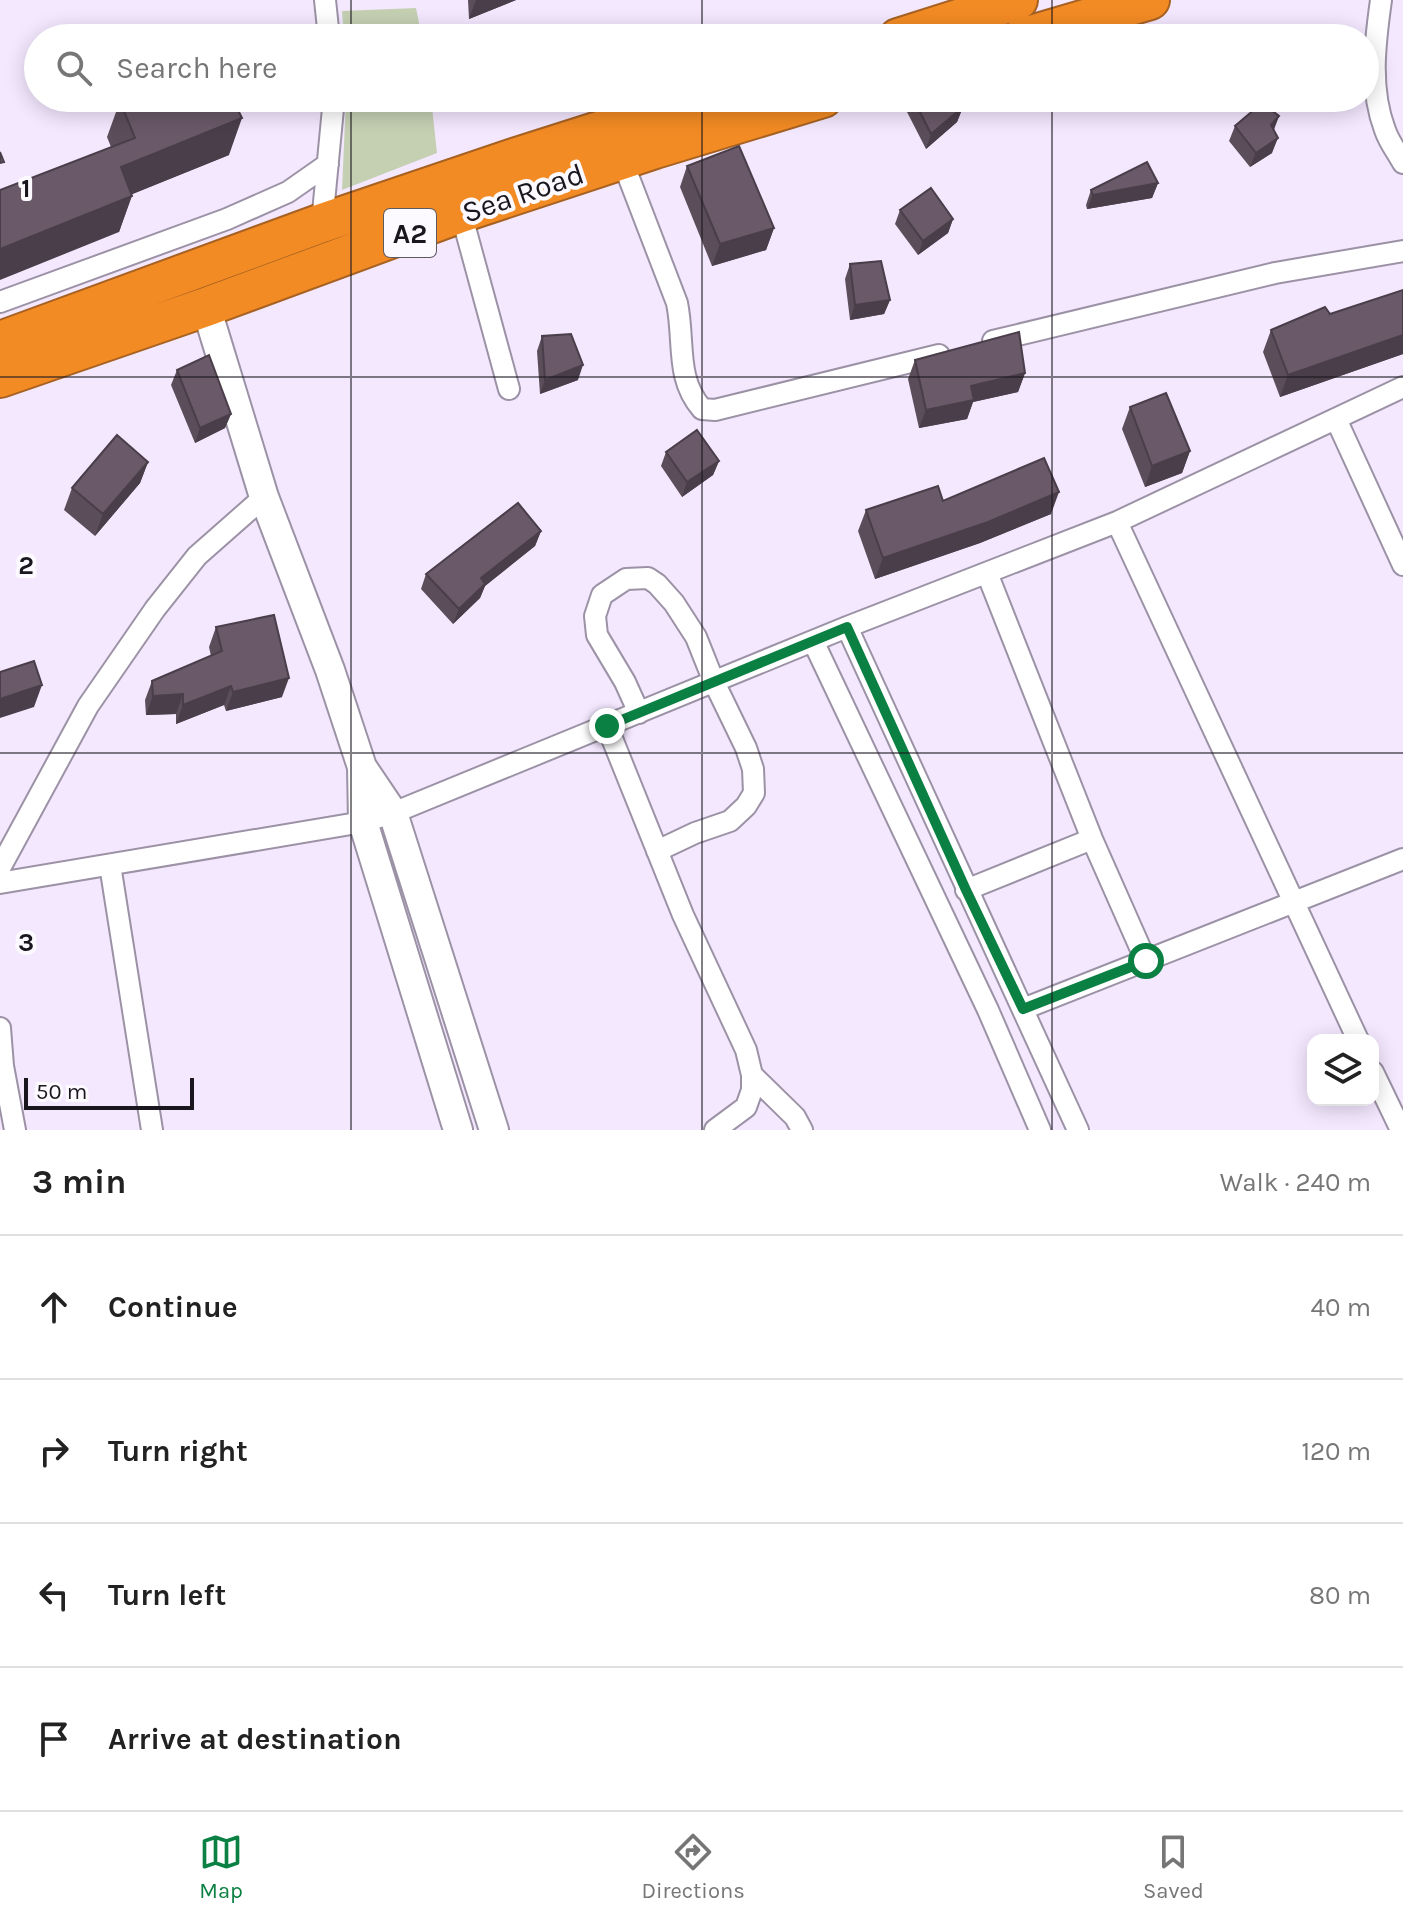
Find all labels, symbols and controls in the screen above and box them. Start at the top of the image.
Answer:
search box [24,24,1379,112]
icon: search [52,46,96,90]
text: Search here [116,50,277,86]
street label: Sea Road [457,155,589,231]
text: 1 [21,173,31,204]
road number: A2 [384,209,436,257]
text: 2 [18,550,34,581]
route end [589,708,625,744]
text: 3 [18,927,34,958]
route start [1128,943,1164,979]
map controls [1307,1034,1379,1106]
button: layers [1307,1034,1379,1106]
scale bar [24,1074,194,1110]
text: 50 m [36,1079,87,1105]
text: 3 min [32,1162,126,1202]
text: Walk · 240 m [1220,1167,1371,1198]
icon: ahead [32,1285,76,1329]
text: Continue [108,1289,238,1325]
text: 40 m [1311,1292,1371,1323]
icon: right [32,1429,76,1473]
text: Turn right [108,1433,248,1469]
text: 120 m [1301,1436,1371,1467]
icon: left [32,1573,76,1617]
text: Turn left [108,1577,226,1613]
text: 80 m [1309,1580,1371,1611]
icon: arrive [32,1717,76,1761]
text: Arrive at destination [108,1721,402,1757]
tab: Map [199,1830,243,1904]
tab: Directions [641,1830,745,1904]
tab: Saved [1143,1830,1204,1904]

